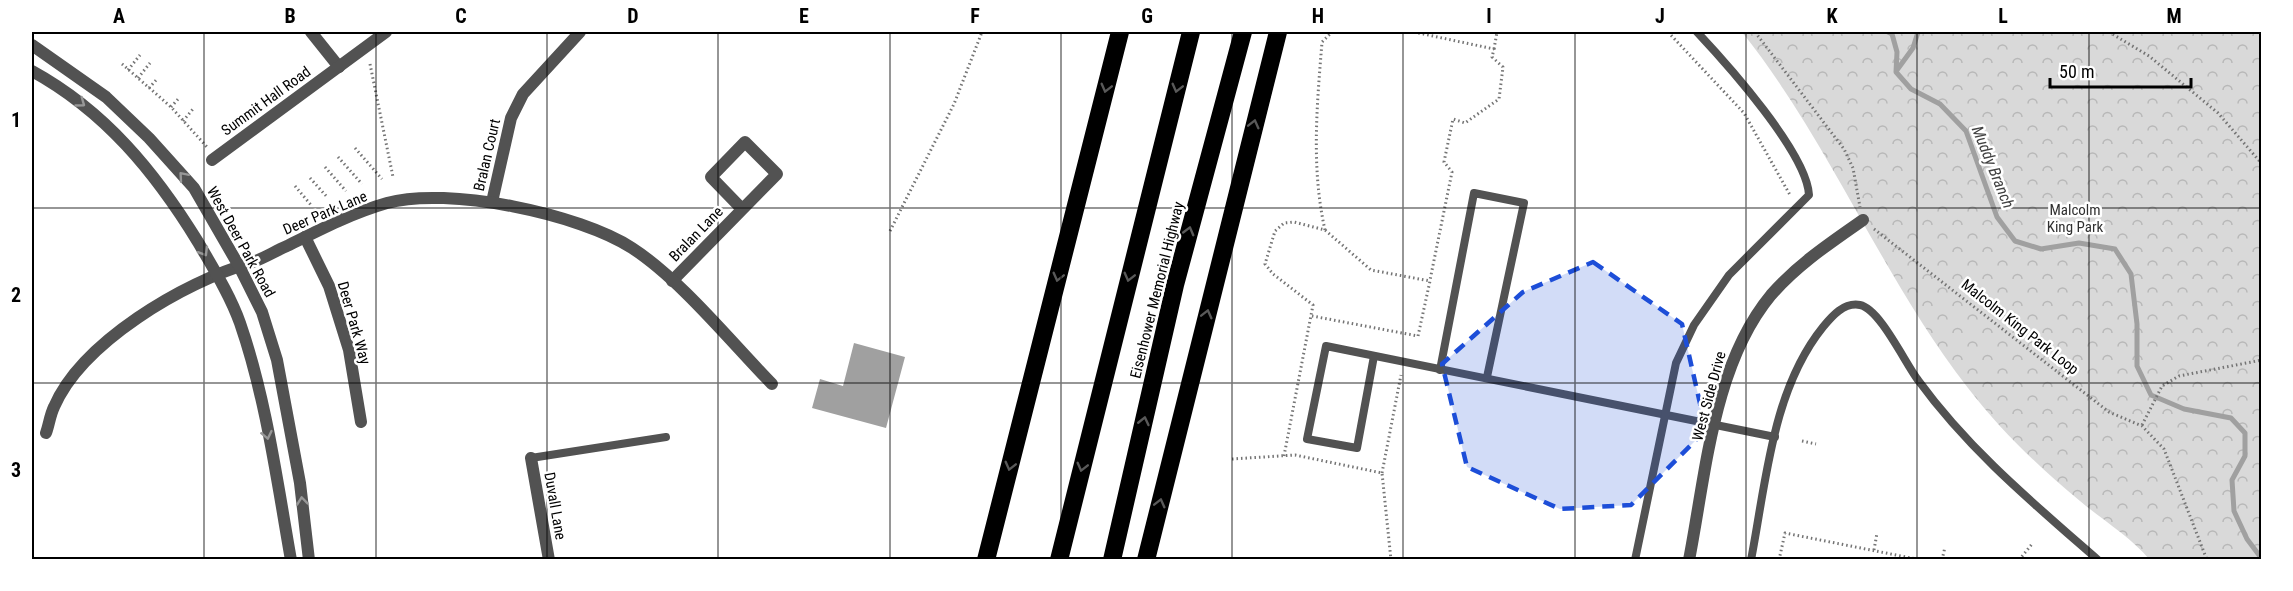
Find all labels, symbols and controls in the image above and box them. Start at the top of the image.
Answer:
text: A [113,4,125,28]
text: B [284,4,296,28]
text: C [455,4,467,28]
text: D [627,4,639,28]
text: E [799,4,809,28]
text: F [970,4,980,28]
text: G [1141,4,1153,28]
text: H [1312,4,1324,28]
text: I [1486,4,1492,28]
text: J [1655,4,1665,28]
text: K [1826,4,1838,28]
text: L [1998,4,2008,28]
text: M [2166,4,2182,28]
scale bar [2050,51,2191,89]
text: 50 m [2059,61,2094,82]
street label: Summit Hall Road [218,63,314,139]
one-way arrow [1100,83,1113,93]
one-way arrow [1171,83,1184,93]
one-way arrow [74,96,85,107]
text: 1 [11,108,21,132]
street label: Bralan Court [470,117,504,193]
one-way arrow [1247,120,1260,130]
water label: Muddy Branch [1968,123,2018,211]
one-way arrow [179,172,190,183]
street label: West Deer Park Road [203,183,279,301]
street label: Deer Park Lane [280,187,370,239]
street label: Eisenhower Memorial Highway [1126,200,1188,380]
park label: Malcolm King Park [2047,201,2103,236]
street label: Bralan Lane [665,203,727,265]
one-way arrow [1182,226,1195,236]
one-way arrow [196,246,208,256]
one-way arrow [1052,272,1065,282]
one-way arrow [1124,272,1137,282]
street label: Malcolm King Park Loop [1958,276,2082,378]
street label: Deer Park Way [334,280,374,366]
text: 2 [11,283,21,307]
one-way arrow [1200,309,1213,319]
street label: West Side Drive [1688,349,1730,443]
one-way arrow [1136,416,1149,426]
one-way arrow [260,429,273,439]
text: 3 [11,458,21,482]
one-way arrow [1005,460,1017,471]
one-way arrow [1077,461,1090,471]
street label: Duvall Lane [540,471,570,541]
one-way arrow [296,497,309,506]
one-way arrow [1152,498,1165,508]

